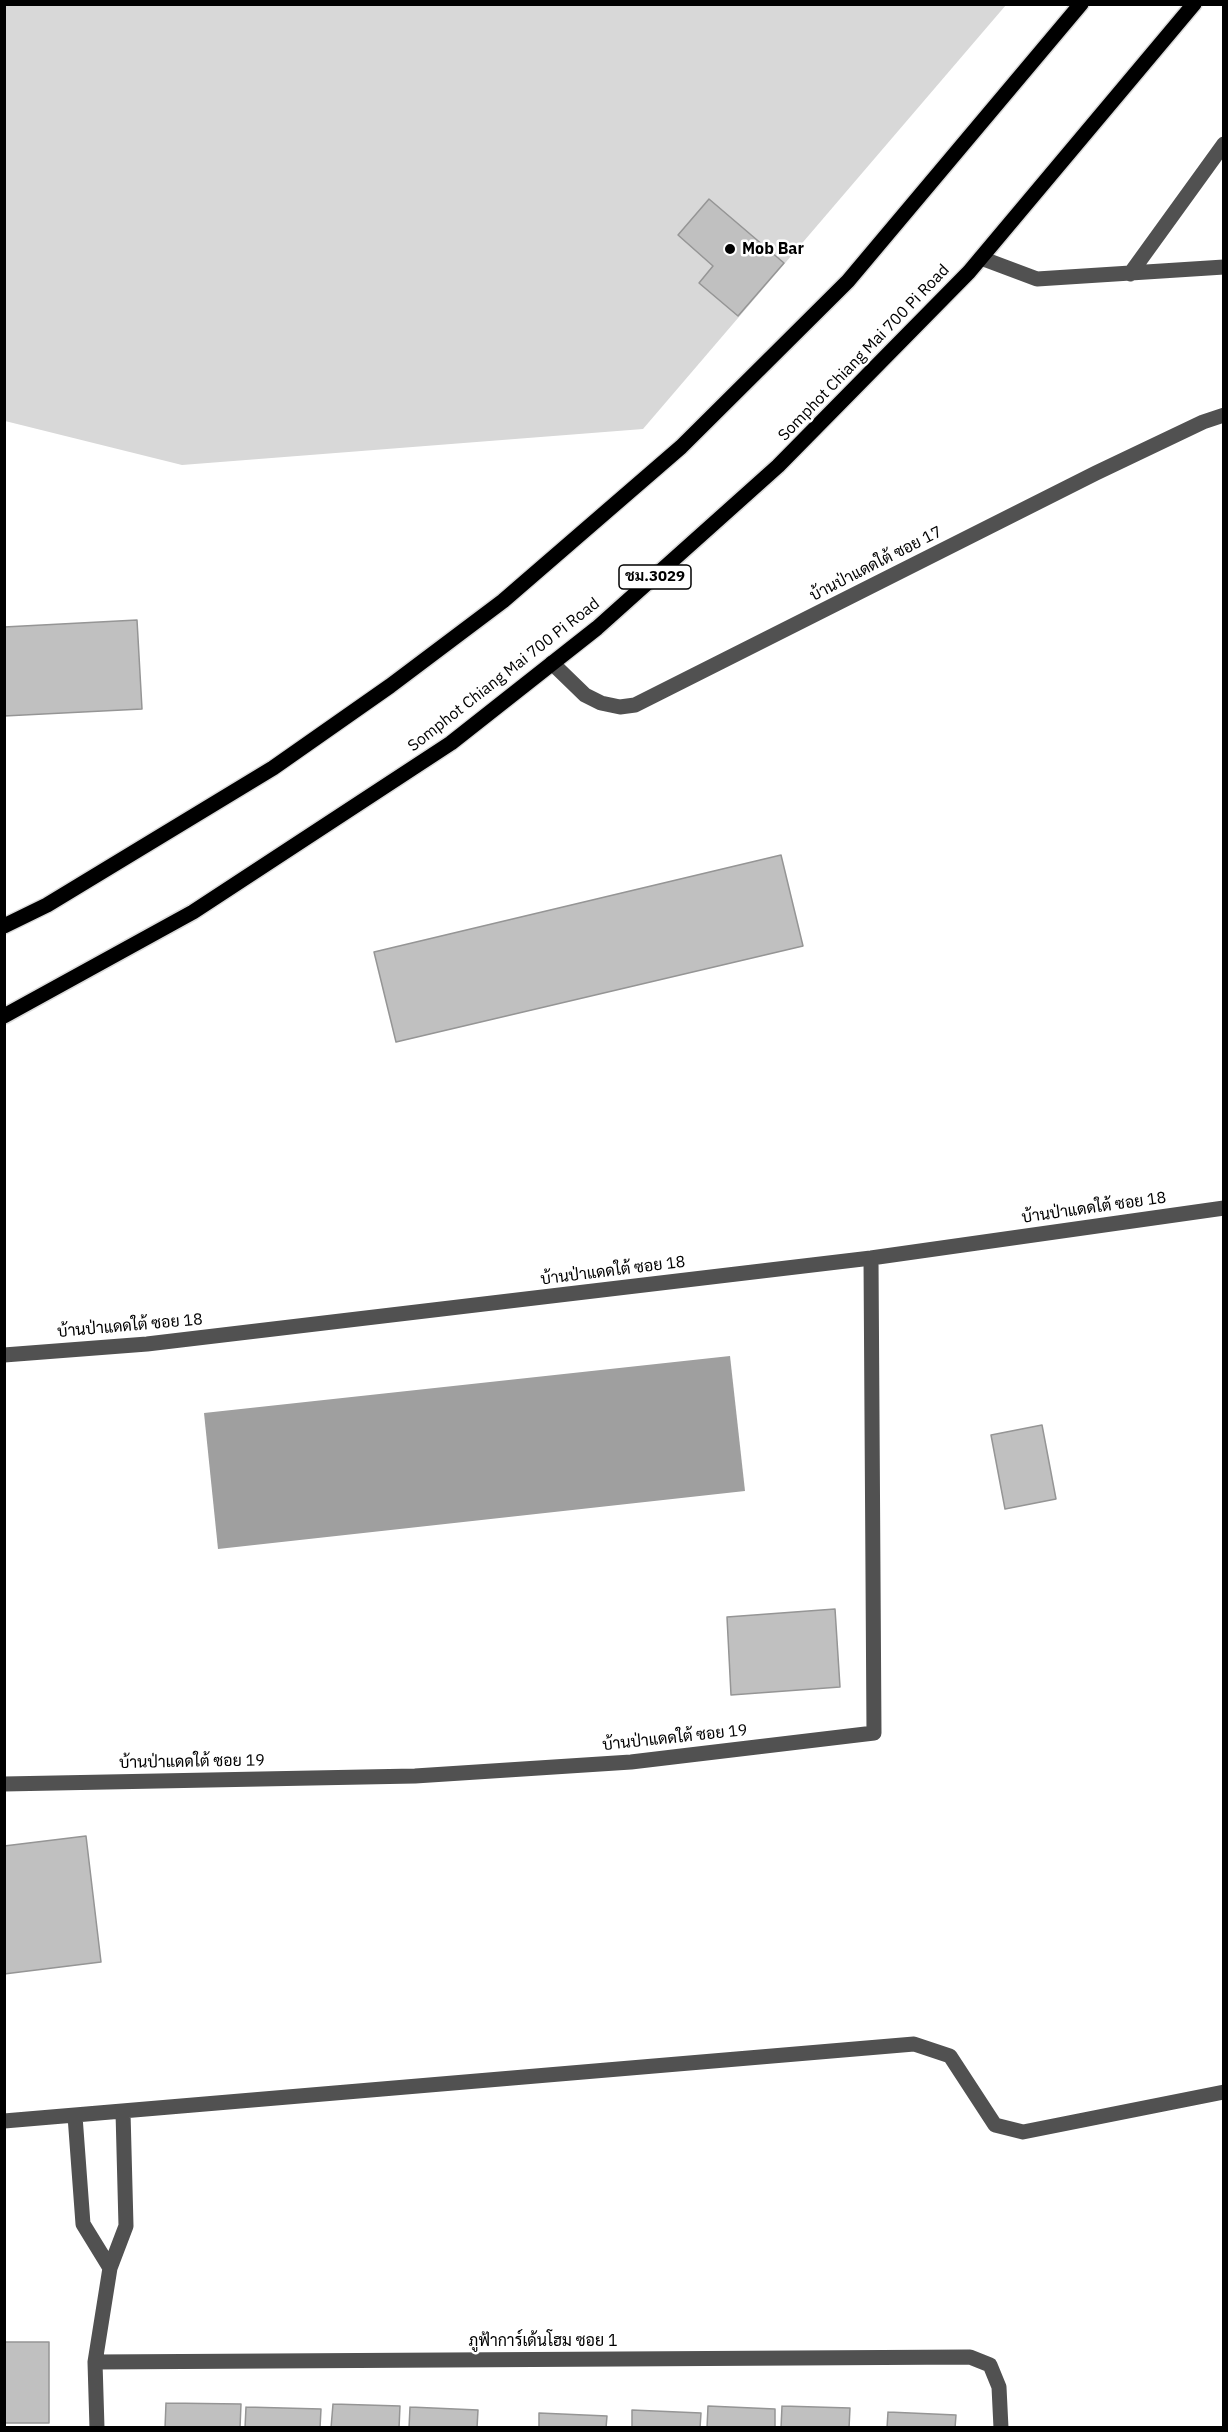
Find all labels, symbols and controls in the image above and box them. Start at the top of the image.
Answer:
place label: Mob Bar [742,239,804,259]
marker: Mob Bar [723,242,737,256]
street label: Somphot Chiang Mai 700 Pi Road [774,261,954,445]
street label: บ้านป่าแดดใต้ ซอย 17 [807,522,945,606]
road number: ชม.3029 [619,565,691,589]
street label: Somphot Chiang Mai 700 Pi Road [404,594,604,756]
street label: บ้านป่าแดดใต้ ซอย 18 [1021,1188,1167,1228]
street label: บ้านป่าแดดใต้ ซอย 18 [540,1253,686,1289]
street label: บ้านป่าแดดใต้ ซอย 18 [57,1310,203,1342]
street label: บ้านป่าแดดใต้ ซอย 19 [602,1721,748,1755]
street label: บ้านป่าแดดใต้ ซอย 19 [119,1751,265,1773]
street label: ภูฟ้าการ์เด้นโฮม ซอย 1 [469,2331,617,2351]

